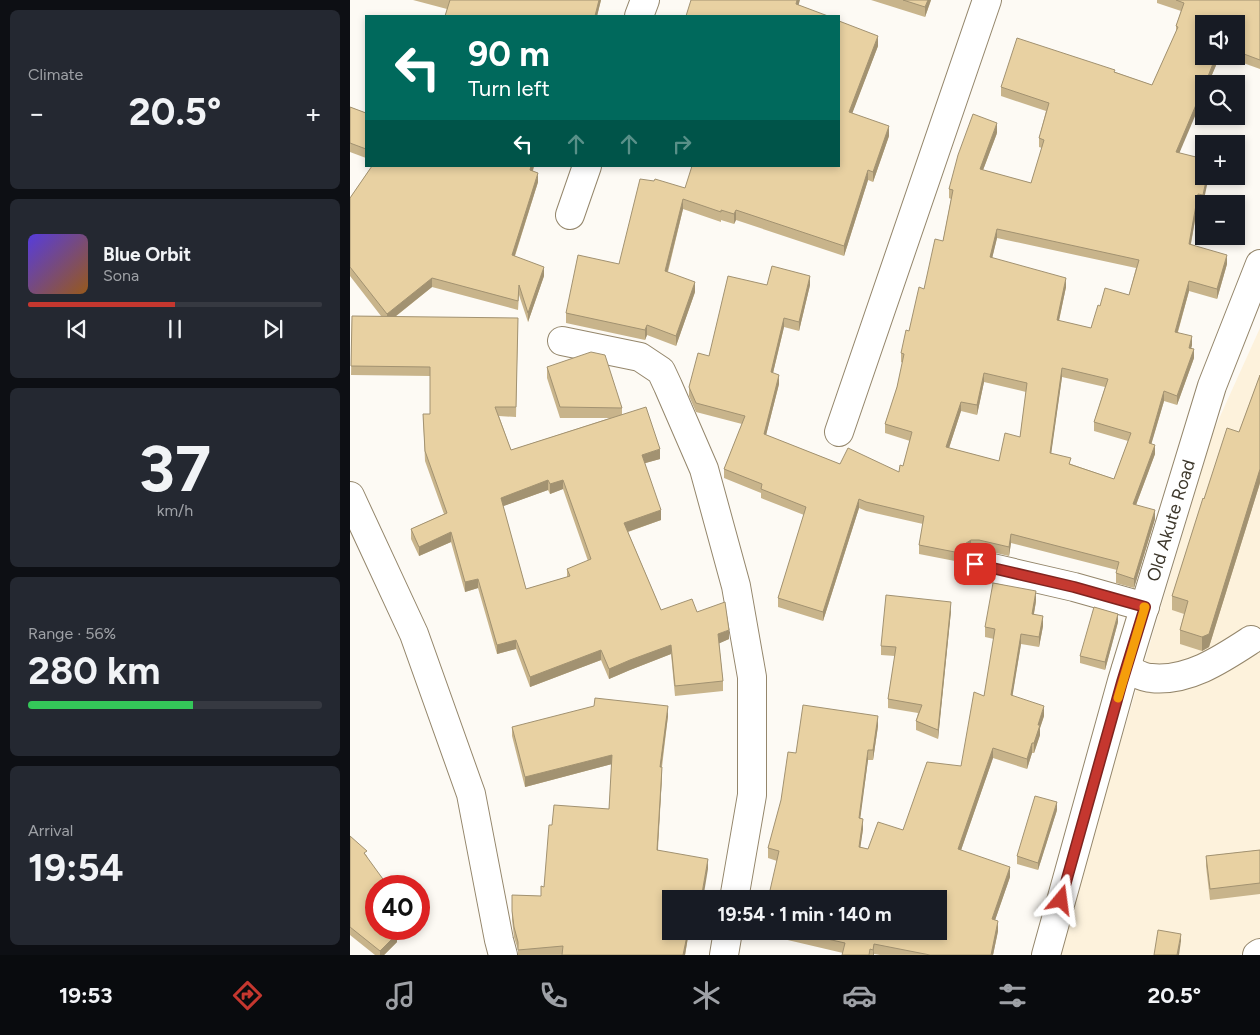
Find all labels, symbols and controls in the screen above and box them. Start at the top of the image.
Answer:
map controls [1195,15,1245,245]
button: sound [1195,15,1245,65]
text: 90 m [468,33,550,75]
icon: left [385,35,450,100]
text: Climate [28,65,83,84]
text: Turn left [468,75,550,102]
button: search [1195,75,1245,125]
text: 20.5° [129,89,221,135]
text: − [28,96,45,130]
text: + [305,96,322,130]
icon: left [509,130,537,158]
icon: ahead [562,130,590,158]
icon: ahead [615,130,643,158]
icon: right [668,130,696,158]
button: + [1195,135,1245,185]
button: − [1195,195,1245,245]
text: Blue Orbit [103,243,191,266]
text: Sona [103,266,139,285]
icon: previous [63,315,91,343]
icon: pause [161,315,189,343]
icon: next [259,315,287,343]
text: 37 [139,429,211,507]
street label: Old Akute Road [1142,457,1200,584]
text: km/h [157,501,193,520]
pin [954,543,996,585]
icon: arrive [961,550,989,578]
text: Range · 56% [28,624,116,643]
text: 280 km [28,648,161,694]
text: Arrival [28,821,73,840]
text: 19:54 [28,845,124,891]
position arrow [1034,873,1086,925]
speed limit sign: 40 [365,875,430,940]
text: 19:54 · 1 min · 140 m [717,903,892,926]
icon: directions [230,978,265,1013]
icon: music [383,978,418,1013]
icon: phone [536,978,571,1013]
icon: climate [689,978,724,1013]
icon: car [842,978,877,1013]
icon: filters [995,978,1030,1013]
text: 19:53 [59,982,113,1009]
text: 20.5° [1148,982,1201,1009]

